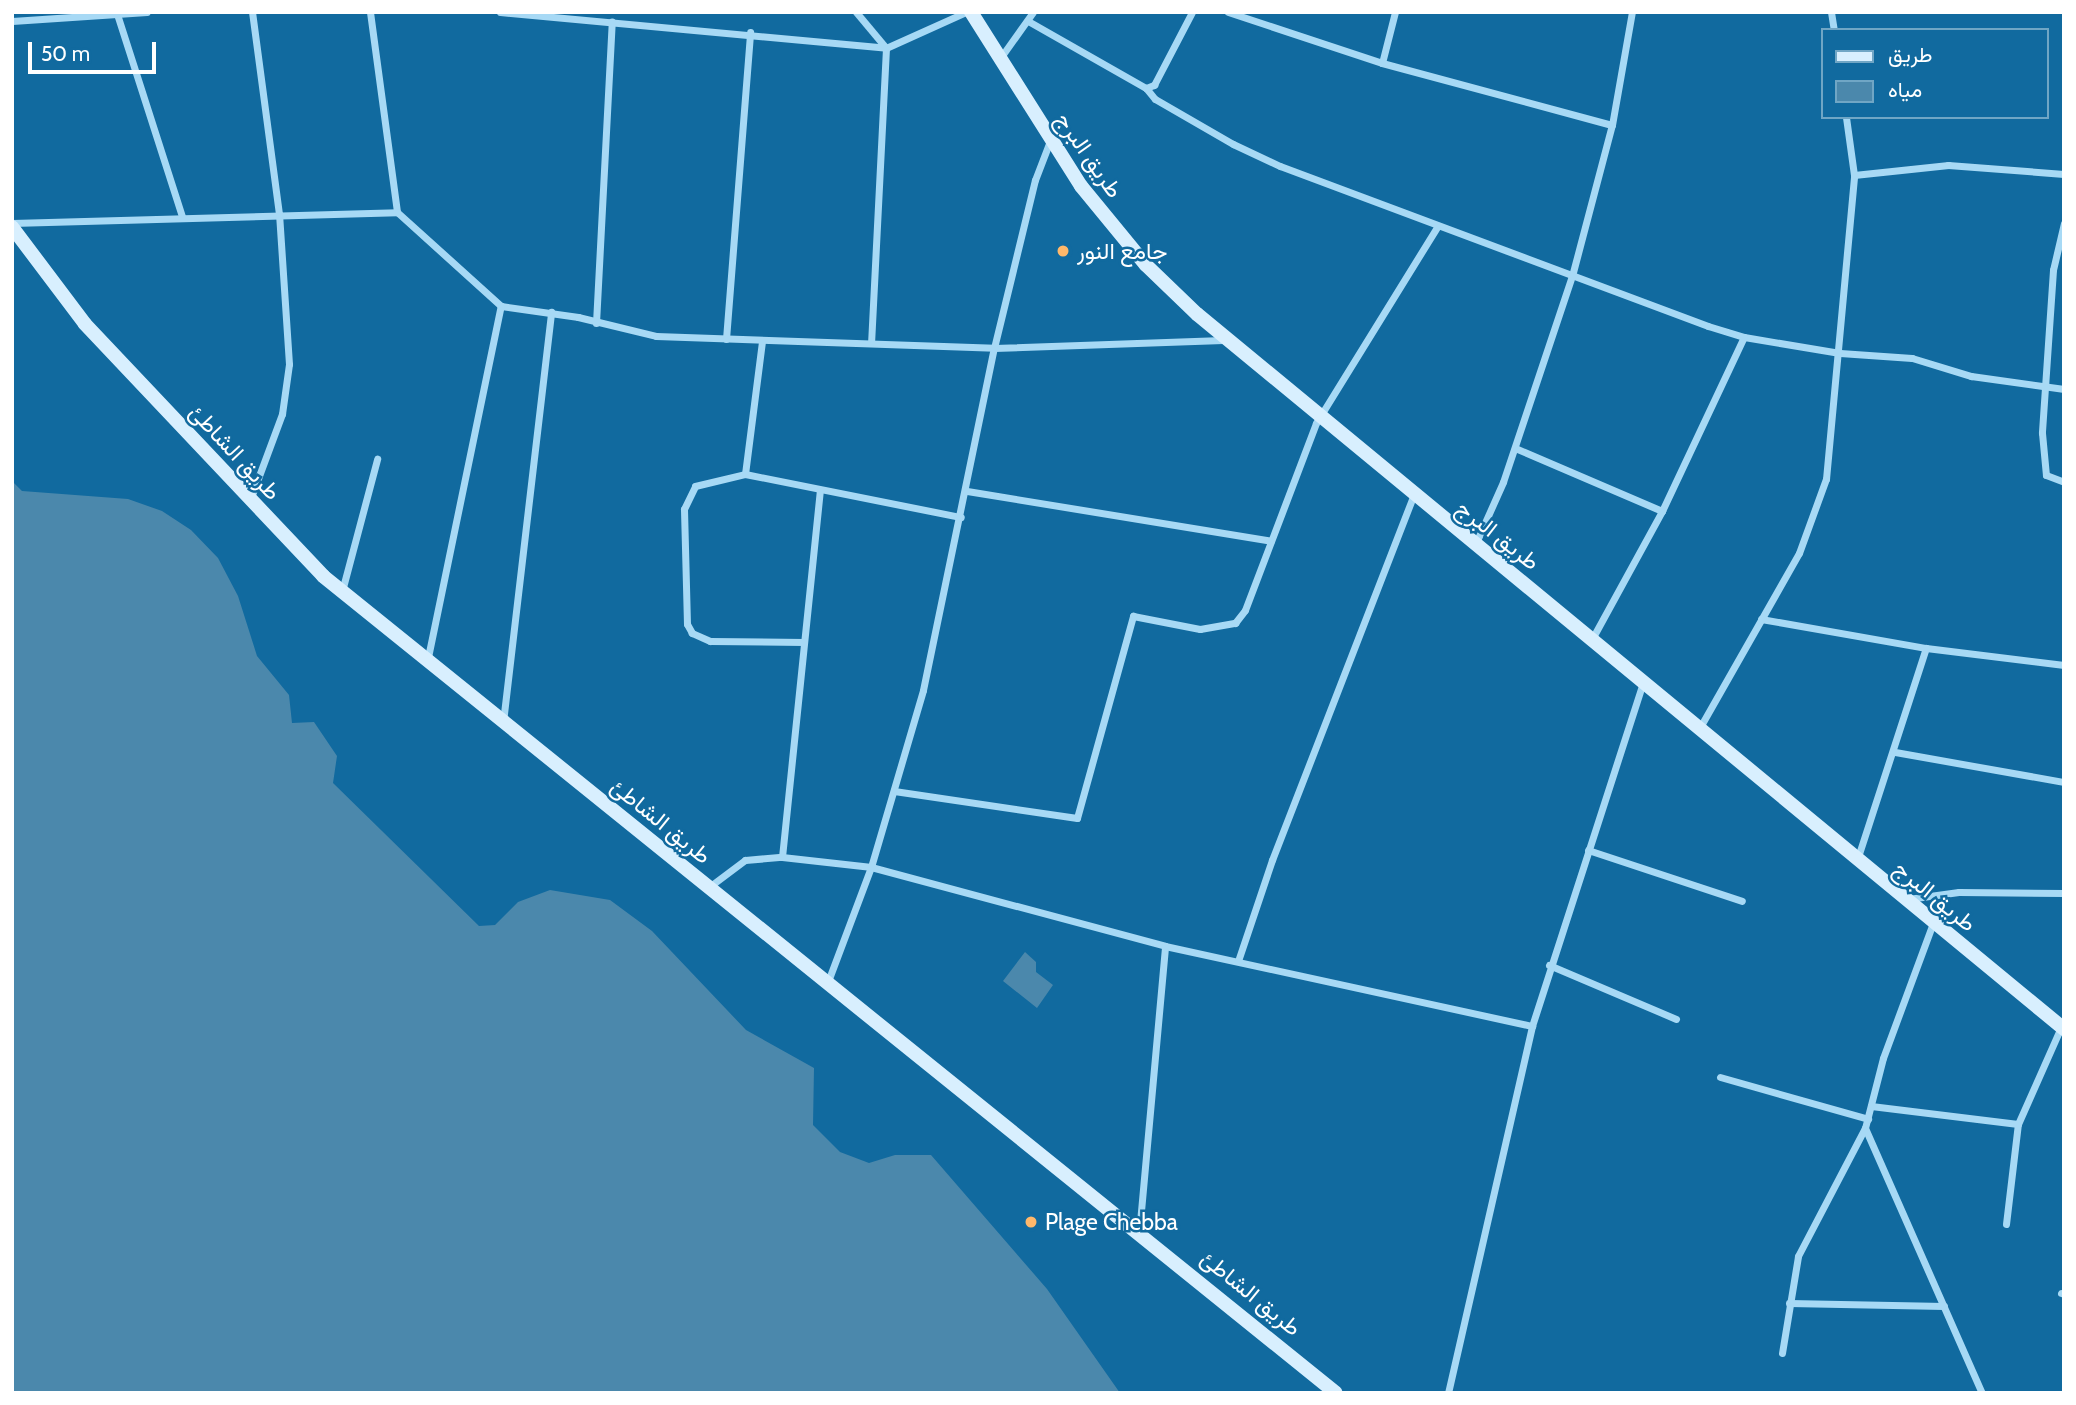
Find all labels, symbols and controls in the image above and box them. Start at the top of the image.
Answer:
scale bar [32,28,159,72]
legend [1820,28,2048,119]
text: 50 m [41,41,90,66]
text: طريق [1888,42,1933,67]
text: مياه [1888,77,1922,102]
street label: طريق البرج [1050,107,1128,203]
place label: جامع النور [1077,237,1167,265]
marker: جامع النور [1055,243,1071,259]
street label: طريق الشاطئ [184,398,286,506]
street label: طريق البرج [1451,494,1545,576]
street label: طريق الشاطئ [605,772,717,870]
street label: طريق البرج [1888,854,1982,938]
place label: Plage Chebba [1045,1208,1178,1236]
marker: Plage Chebba [1023,1214,1039,1230]
street label: طريق الشاطئ [1195,1244,1307,1342]

